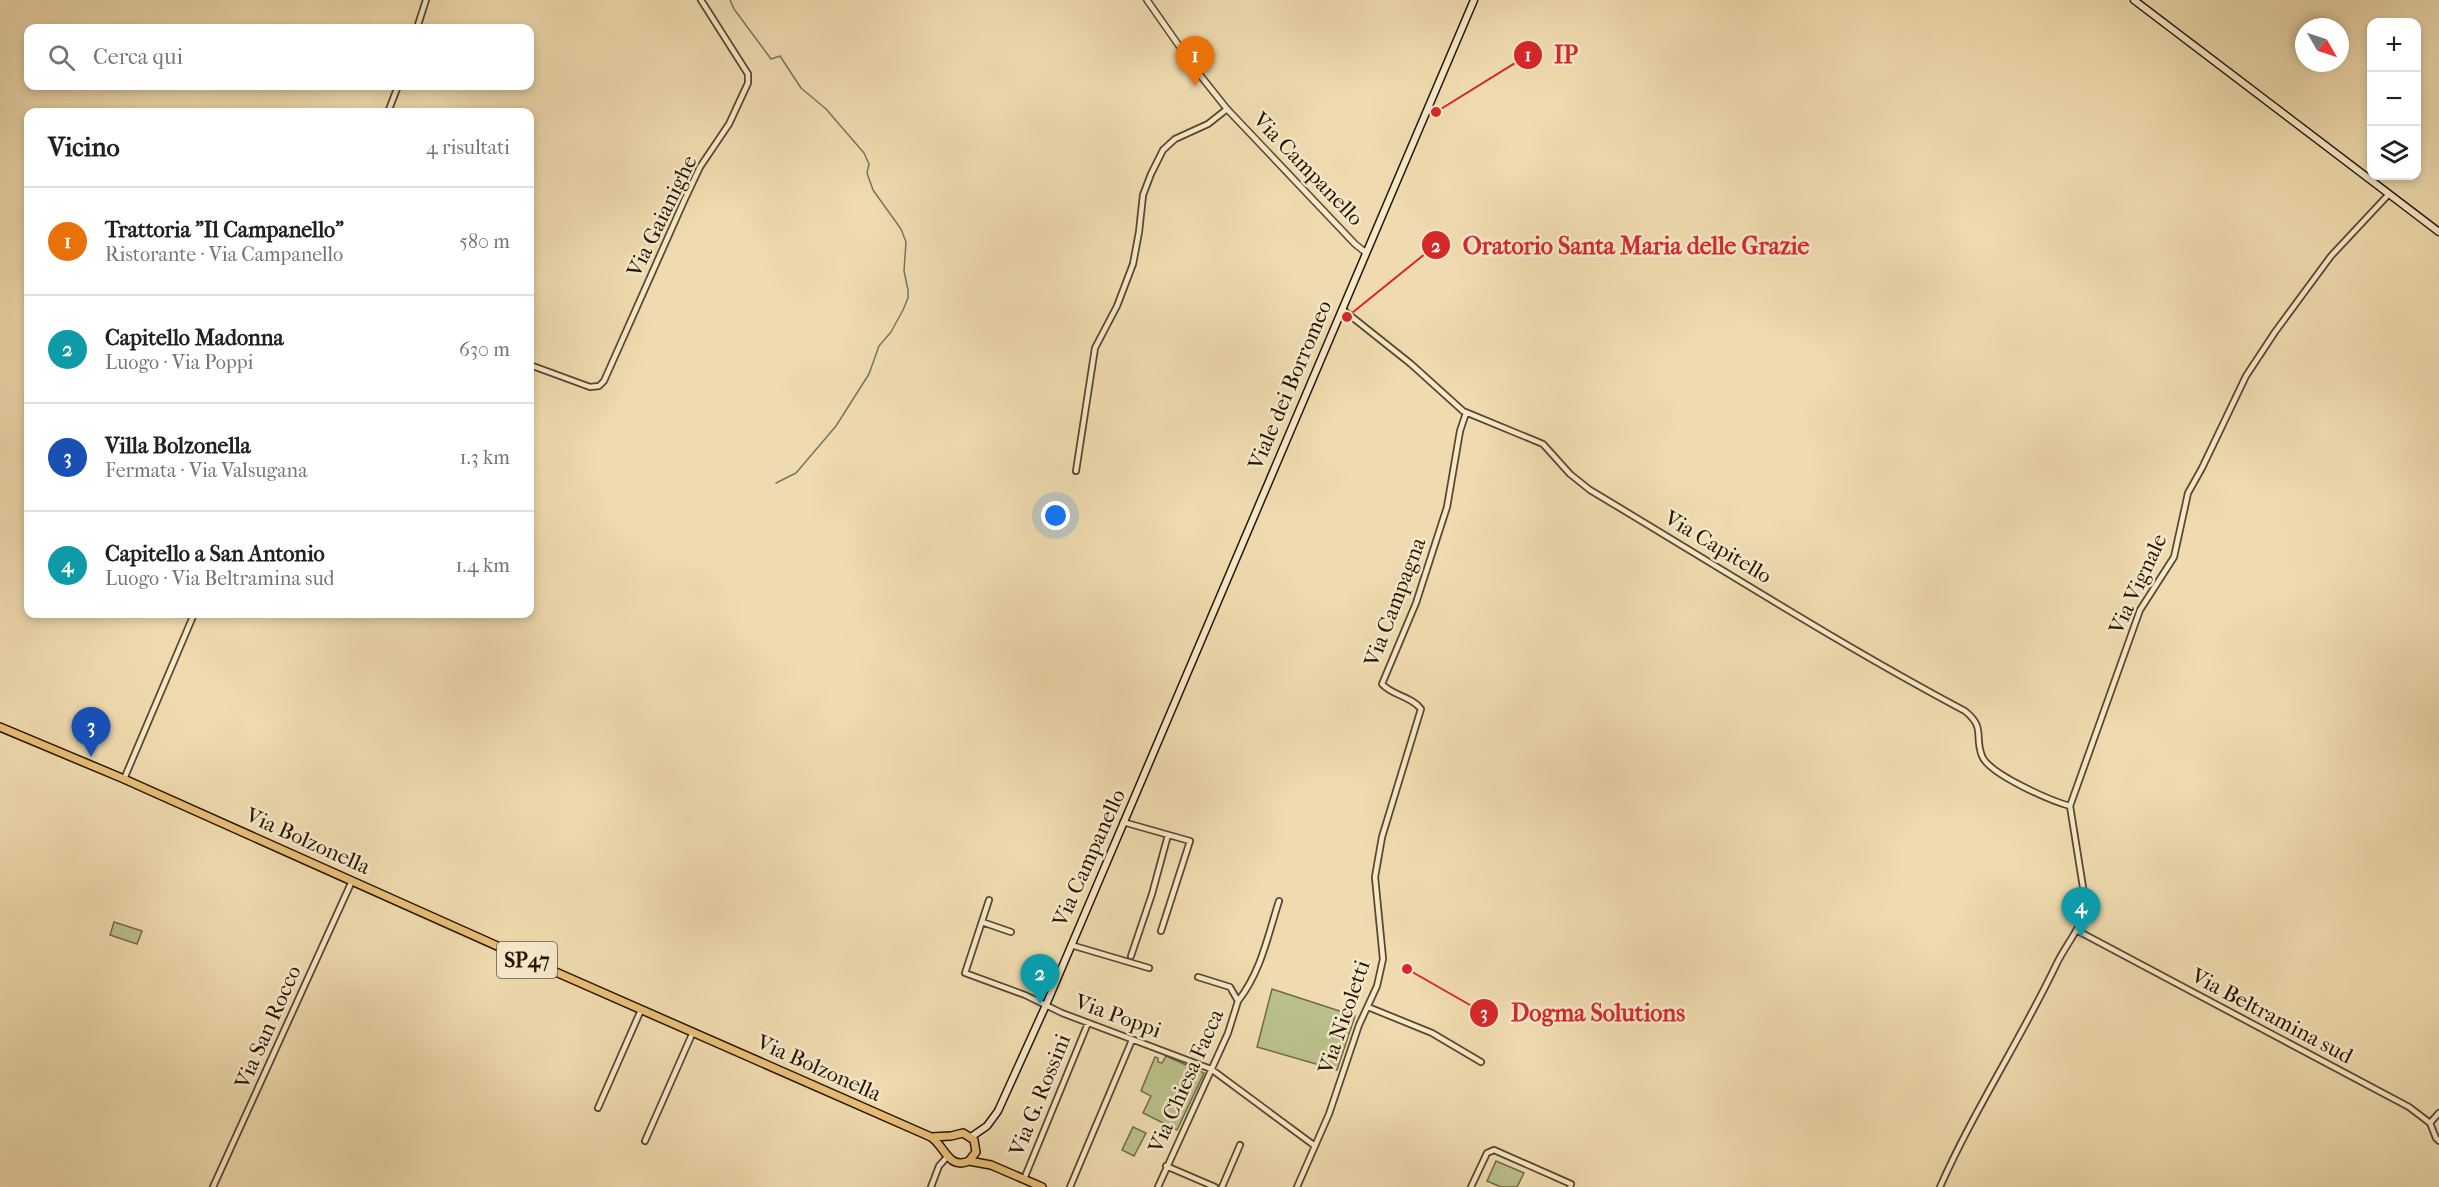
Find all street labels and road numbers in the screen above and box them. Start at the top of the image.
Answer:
street label: Via Campanello [1247,106,1369,231]
street label: Via Gaianighe [621,151,703,282]
street label: Viale dei Borromeo [1242,296,1337,475]
street label: Via Capitello [1659,504,1776,589]
street label: Via Vignale [2103,529,2173,639]
street label: Via Campagna [1358,533,1432,671]
street label: Via Campanello [1047,785,1131,932]
street label: Via Bolzonella [241,802,375,880]
road number: SP47 [497,942,557,978]
street label: Via Nicoletti [1312,956,1376,1078]
street label: Via San Rocco [229,961,307,1094]
street label: Via Beltramina sud [2186,962,2358,1070]
street label: Via Poppi [1070,988,1165,1044]
street label: Via Chiesa Facca [1142,1004,1230,1158]
street label: Via Bolzonella [752,1029,886,1107]
street label: Via G. Rossini [1003,1030,1076,1161]

